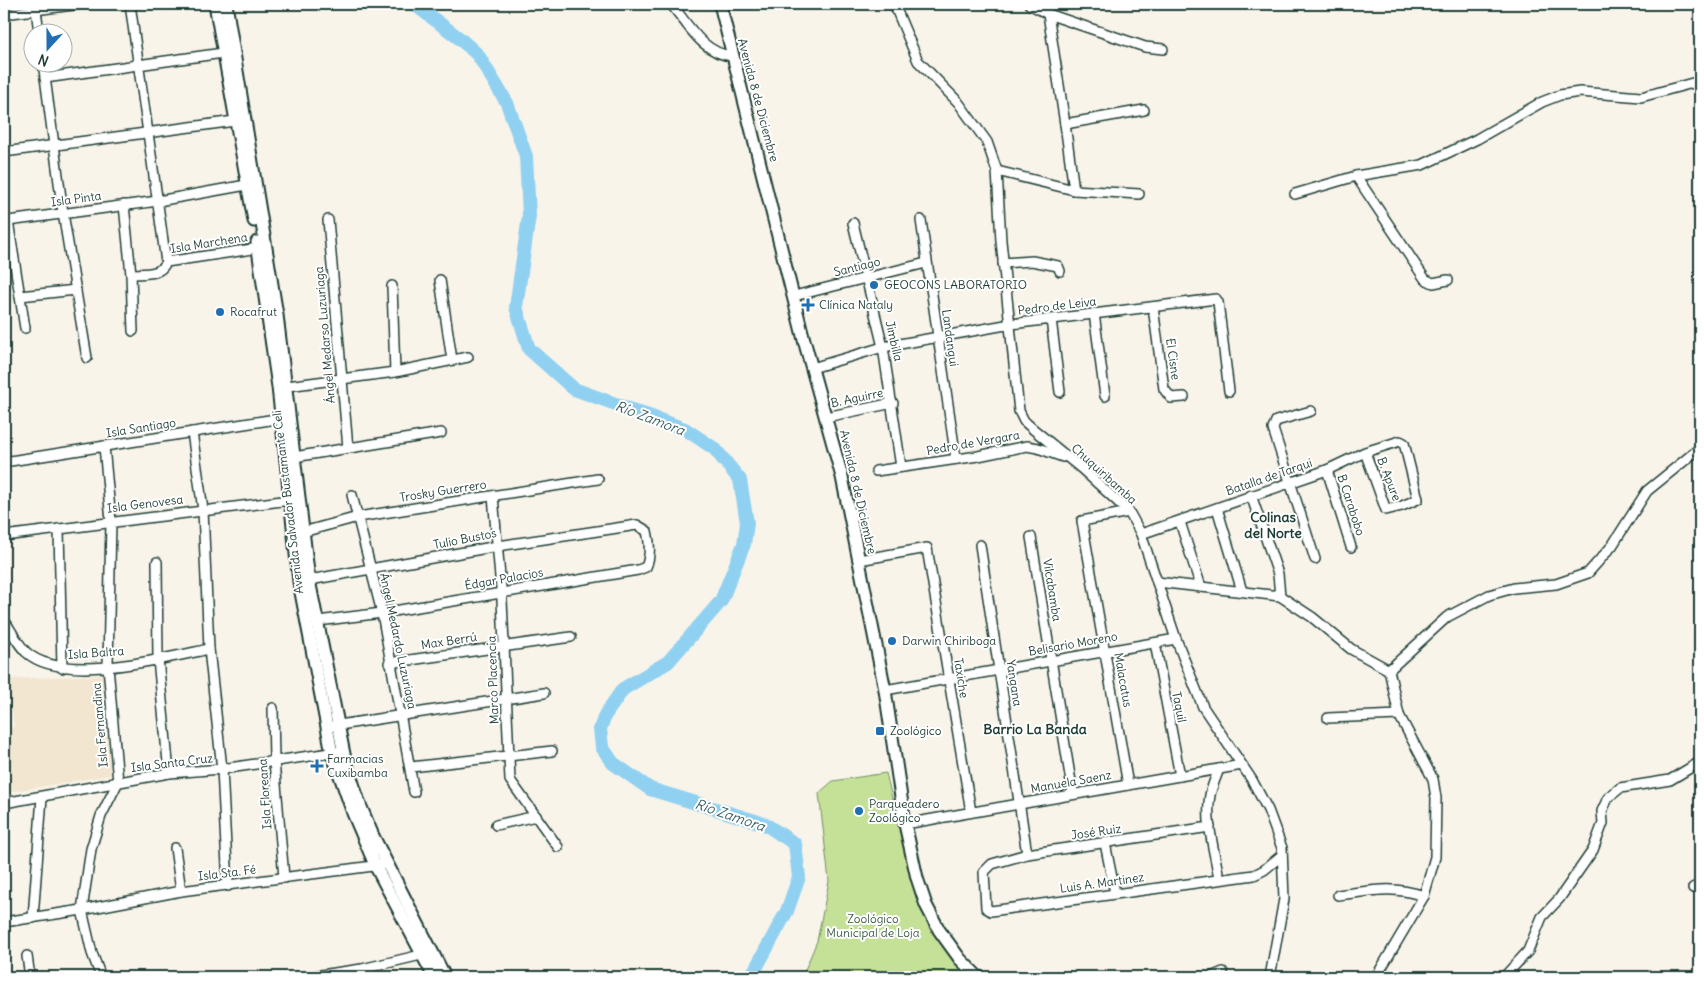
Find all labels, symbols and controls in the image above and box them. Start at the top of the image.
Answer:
north arrow [22,22,72,72]
street label: Avenida 8 de Diciembre [735,37,782,163]
text: N [36,50,51,70]
street label: Isla Pinta [50,188,102,209]
street label: Isla Marchena [169,229,249,256]
street label: Santiago [832,253,882,280]
street label: Ángel Medarso Luzuriaga [311,266,338,404]
place label: GEOCONS LABORATORIO [884,277,1027,292]
marker: GEOCONS LABORATORIO [868,279,880,291]
street label: Pedro de Leiva [1017,293,1097,318]
place label: Clínica Nataly [819,297,893,312]
marker: Clínica Nataly [801,298,815,312]
place label: Rocafrut [230,304,277,319]
marker: Rocafrut [214,306,226,318]
street label: Landangui [939,308,962,367]
street label: Jimbilla [883,319,906,363]
street label: El Cisne [1163,337,1184,381]
street label: B. Aguirre [829,385,884,410]
water label: Río Zamora [613,397,688,440]
street label: Avenida Salvador Bustamante Celi [269,409,306,595]
street label: Isla Santiago [105,415,177,440]
street label: Pedro de Vergara [925,427,1021,458]
street label: Avenida 8 de Diciembre [837,428,880,555]
street label: Chuquiribamba [1068,440,1140,507]
street label: Batalla de Tarqui [1224,455,1314,498]
street label: B. Apure [1374,455,1405,503]
street label: B Carabobo [1334,472,1369,538]
street label: Trosky Guerrero [398,476,488,505]
street label: Isla Genovesa [106,491,184,516]
district label: Colinas del Norte [1244,508,1302,542]
street label: Tulio Bustos [432,525,498,552]
street label: Vilcabamba [1040,558,1065,622]
street label: Édgar Palacios [463,564,544,593]
street label: Ángel Medardo Luzuriaga [377,571,420,711]
street label: Belisario Moreno [1027,628,1119,659]
street label: Max Berrú [420,629,478,652]
place label: Darwin Chiriboga [902,633,996,648]
street label: Marco Placencia [483,635,502,725]
marker: Darwin Chiriboga [886,635,898,647]
street label: Isla Baltra [67,643,125,662]
street label: Malacatus [1111,651,1136,708]
street label: Taxiche [951,657,972,699]
street label: Yangana [1003,659,1026,707]
street label: Isla Fernandina [88,682,111,768]
street label: Taquil [1169,690,1190,724]
district label: Barrio La Banda [983,720,1087,738]
place label: Zoológico [890,723,942,738]
marker: Zoológico [874,725,886,737]
street label: Isla Santa Cruz [130,750,214,775]
place label: Farmacias Cuxibamba [327,751,388,780]
street label: Isla Floreana [255,758,274,830]
marker: Farmacias Cuxibamba [311,760,323,772]
street label: Manuela Saenz [1029,767,1113,796]
water label: Río Zamora [693,795,768,836]
place label: Parqueadero Zoológico [869,796,940,825]
marker: Parqueadero Zoológico [853,805,865,817]
street label: José Ruiz [1070,821,1122,842]
street label: Isla Sta. Fé [197,862,257,884]
street label: Luis A. Martinez [1059,869,1145,896]
park label: Zoológico Municipal de Loja [826,911,920,940]

